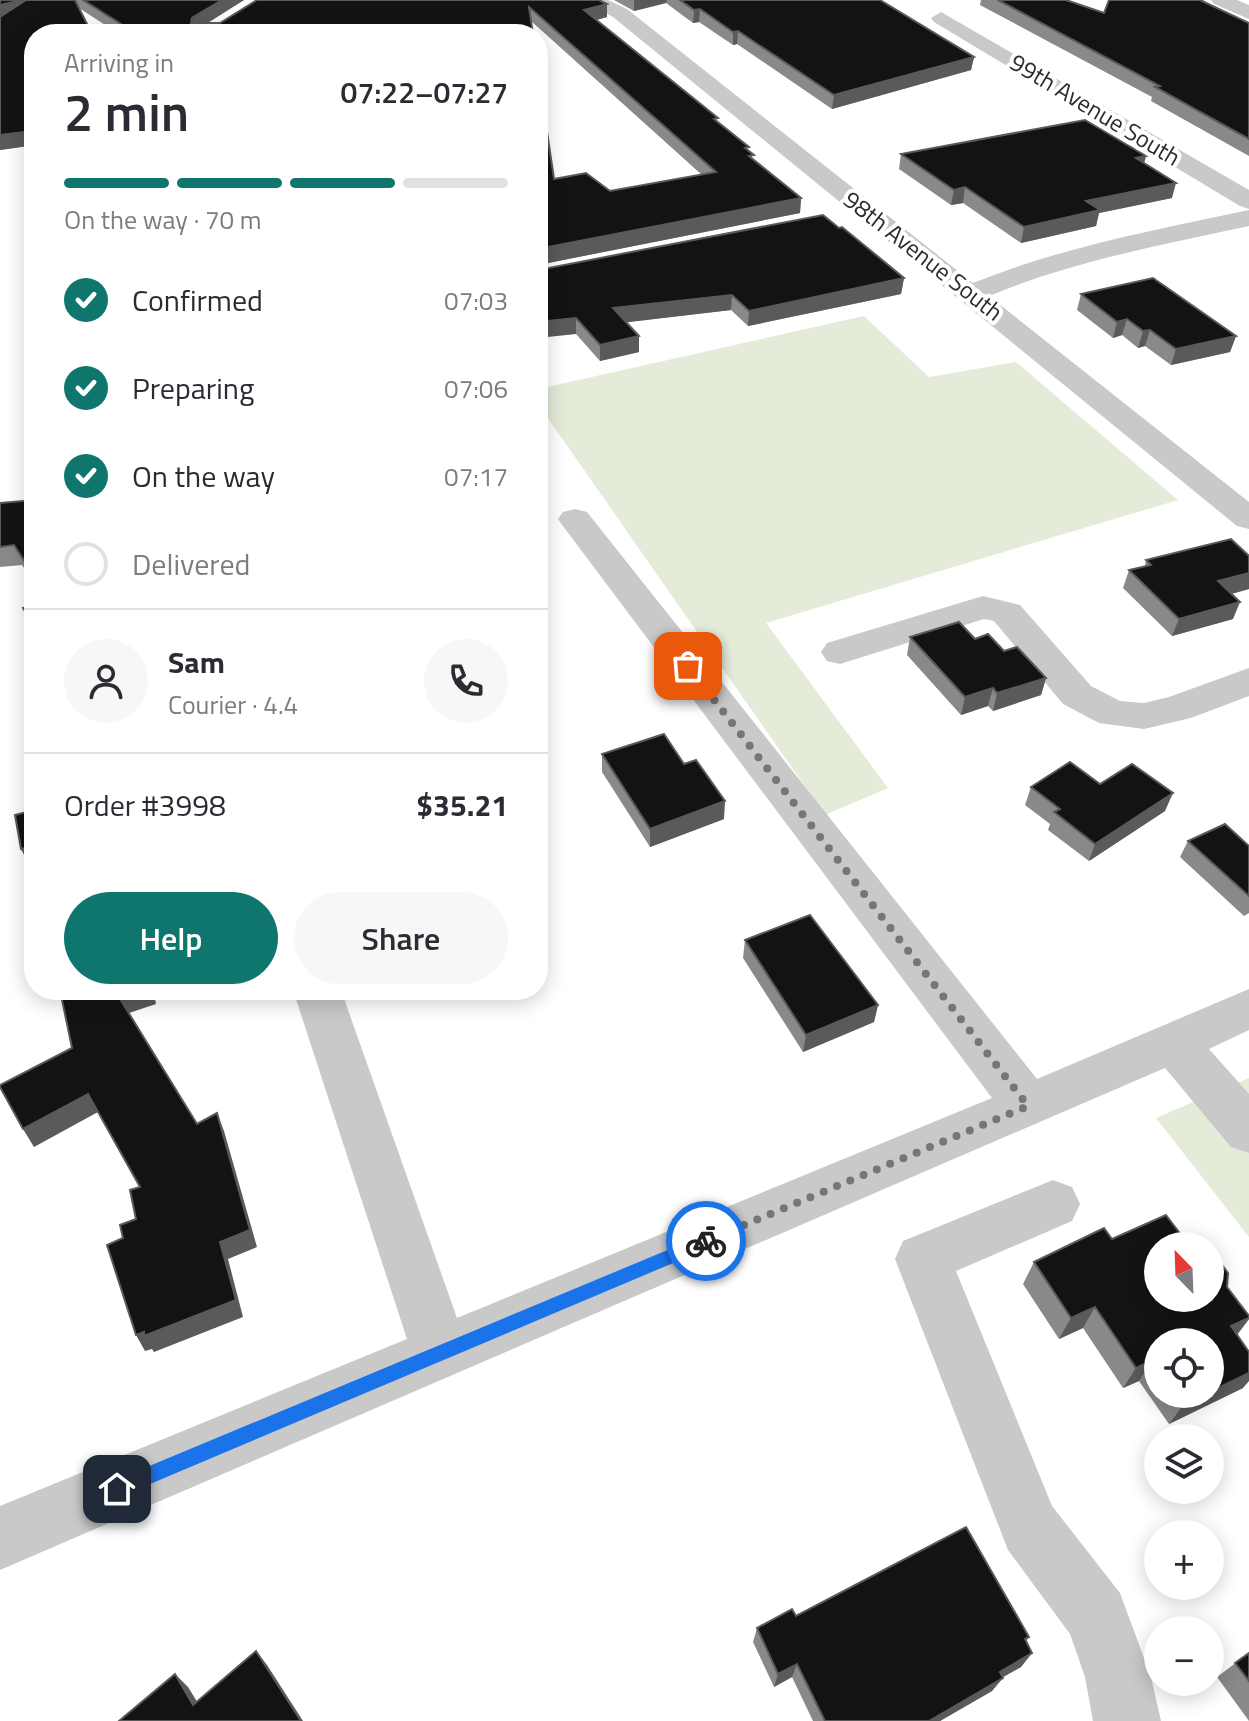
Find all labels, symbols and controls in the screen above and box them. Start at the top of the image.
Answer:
text: Arriving in [64,43,174,82]
street label: 99th Avenue South [1003,44,1188,174]
text: 07:22–07:27 [341,69,508,115]
text: 2 min [64,72,189,151]
street label: 98th Avenue South [836,181,1011,329]
text: On the way · 70 m [64,200,262,239]
text: Confirmed [132,277,263,323]
icon: check [64,278,108,322]
text: 07:03 [444,281,508,320]
text: Preparing [132,365,254,411]
icon: check [64,366,108,410]
text: 07:06 [444,369,508,408]
text: On the way [132,453,275,499]
icon: check [64,454,108,498]
text: 07:17 [444,457,508,496]
text: Delivered [132,541,250,587]
pin [654,632,722,700]
button: person [64,639,148,723]
text: Sam [168,639,225,685]
button: phone [424,639,508,723]
icon: bag [666,644,710,688]
text: Courier · 4.4 [168,685,298,724]
text: Order #3998 [64,782,226,828]
text: $35.21 [416,782,508,828]
button: Help [64,892,278,984]
button: Share [294,892,508,984]
courier [666,1201,746,1281]
icon: bike [684,1219,728,1263]
north arrow [1144,1232,1224,1312]
map controls [1144,1232,1224,1696]
button: locate [1144,1328,1224,1408]
button: layers [1144,1424,1224,1504]
pin [83,1455,151,1523]
icon: home [95,1467,139,1511]
button: + [1144,1520,1224,1600]
button: − [1144,1616,1224,1696]

